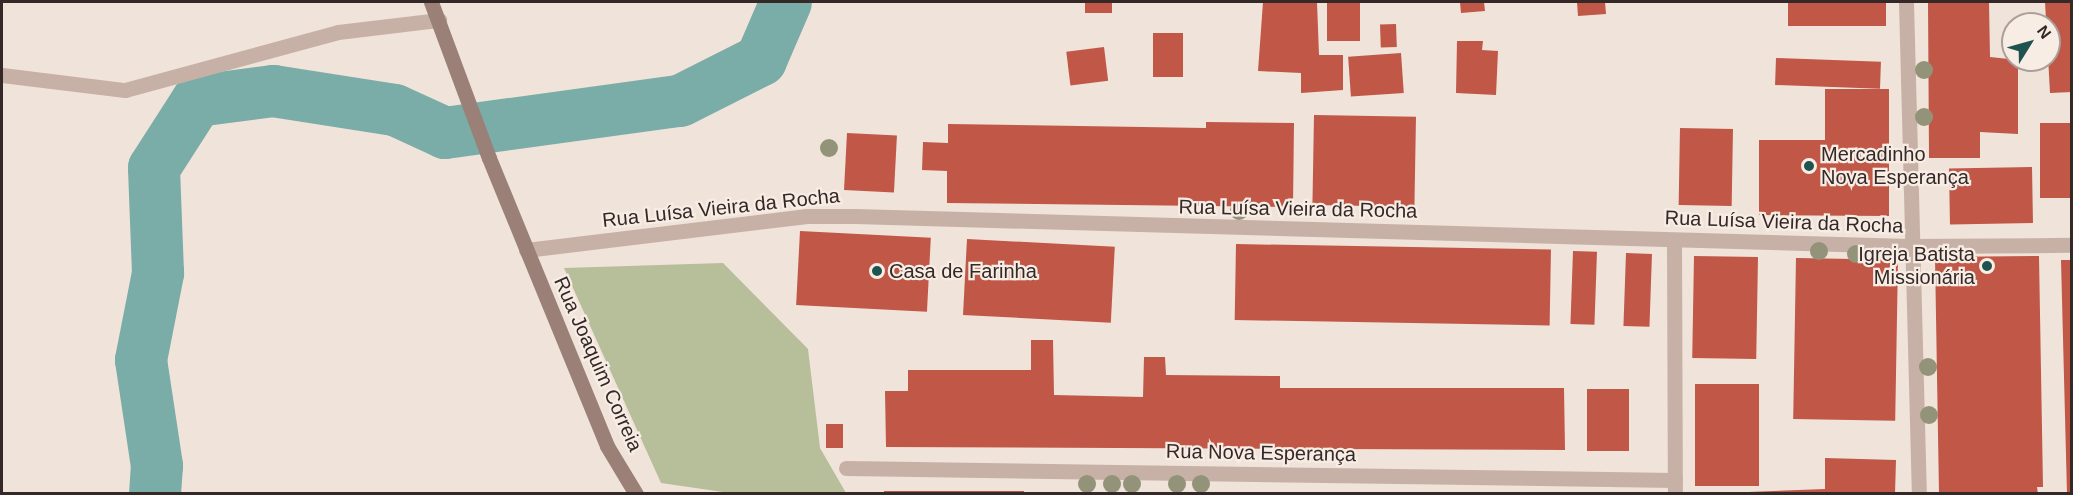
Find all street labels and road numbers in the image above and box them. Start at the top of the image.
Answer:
street label: Rua Luísa Vieira da Rocha [601,184,841,232]
street label: Rua Luísa Vieira da Rocha [1178,195,1418,223]
street label: Rua Luísa Vieira da Rocha [1664,206,1904,238]
street label: Rua Joaquim Correia [549,273,647,455]
street label: Rua Nova Esperança [1166,439,1356,467]

